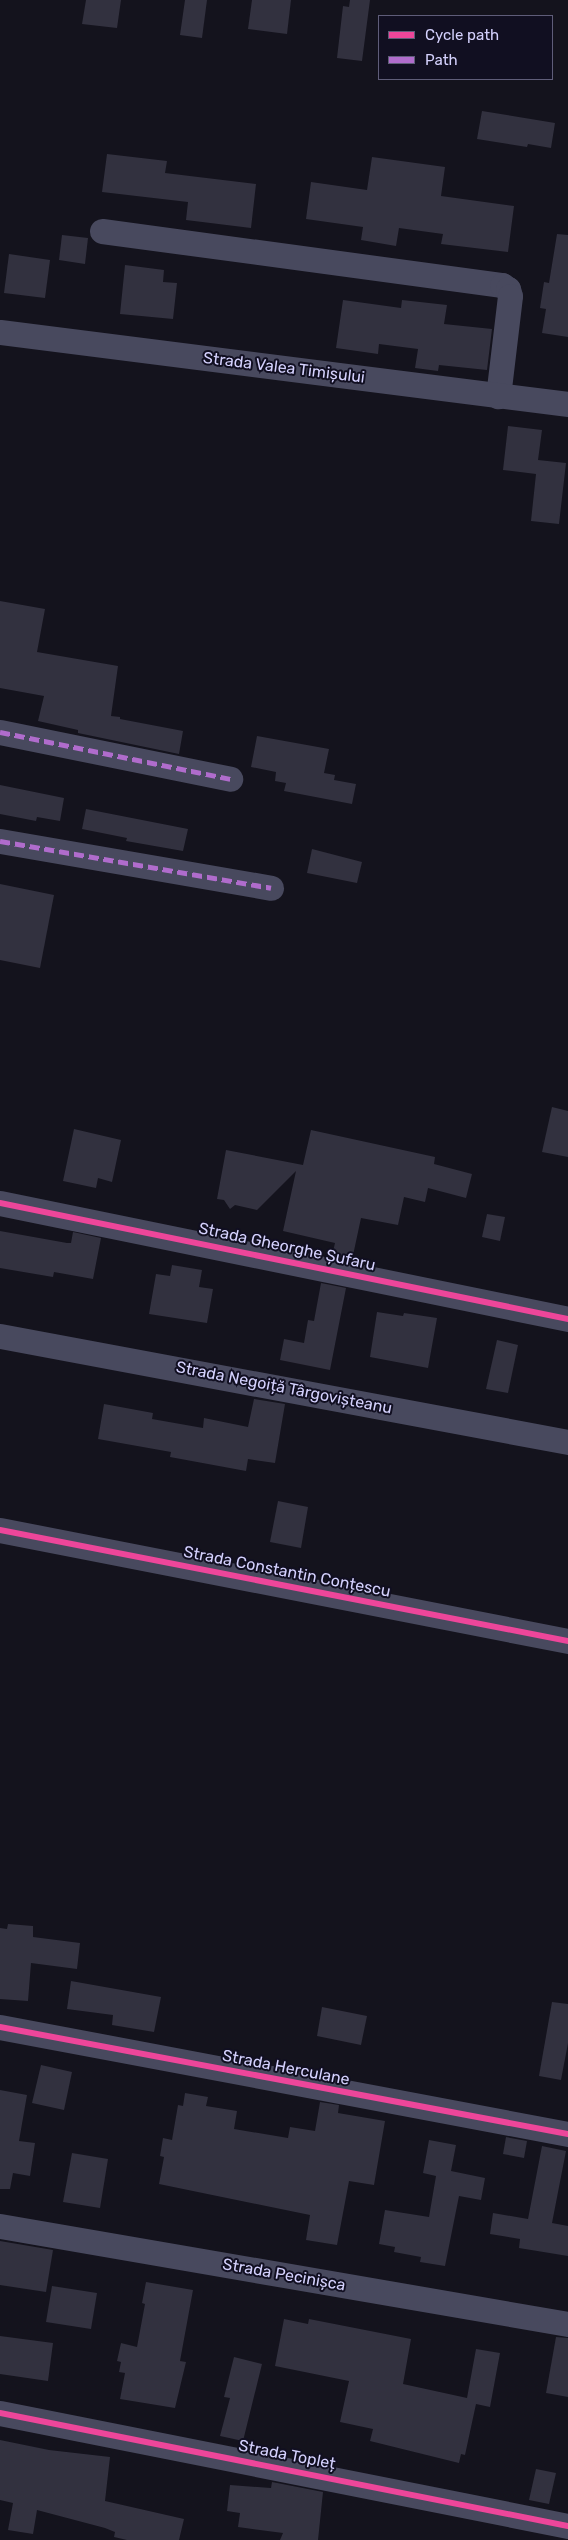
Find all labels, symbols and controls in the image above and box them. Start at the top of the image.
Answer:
legend [378,15,553,80]
text: Cycle path [425,26,499,44]
text: Path [425,51,458,69]
street label: Strada Valea Timișului [202,349,366,387]
street label: Strada Gheorghe Șufaru [197,1219,377,1275]
street label: Strada Negoiță Târgovișteanu [174,1358,394,1418]
street label: Strada Constantin Conțescu [182,1542,392,1602]
street label: Strada Herculane [221,2046,351,2090]
street label: Strada Pecinișca [221,2255,347,2295]
street label: Strada Topleț [237,2436,337,2474]

